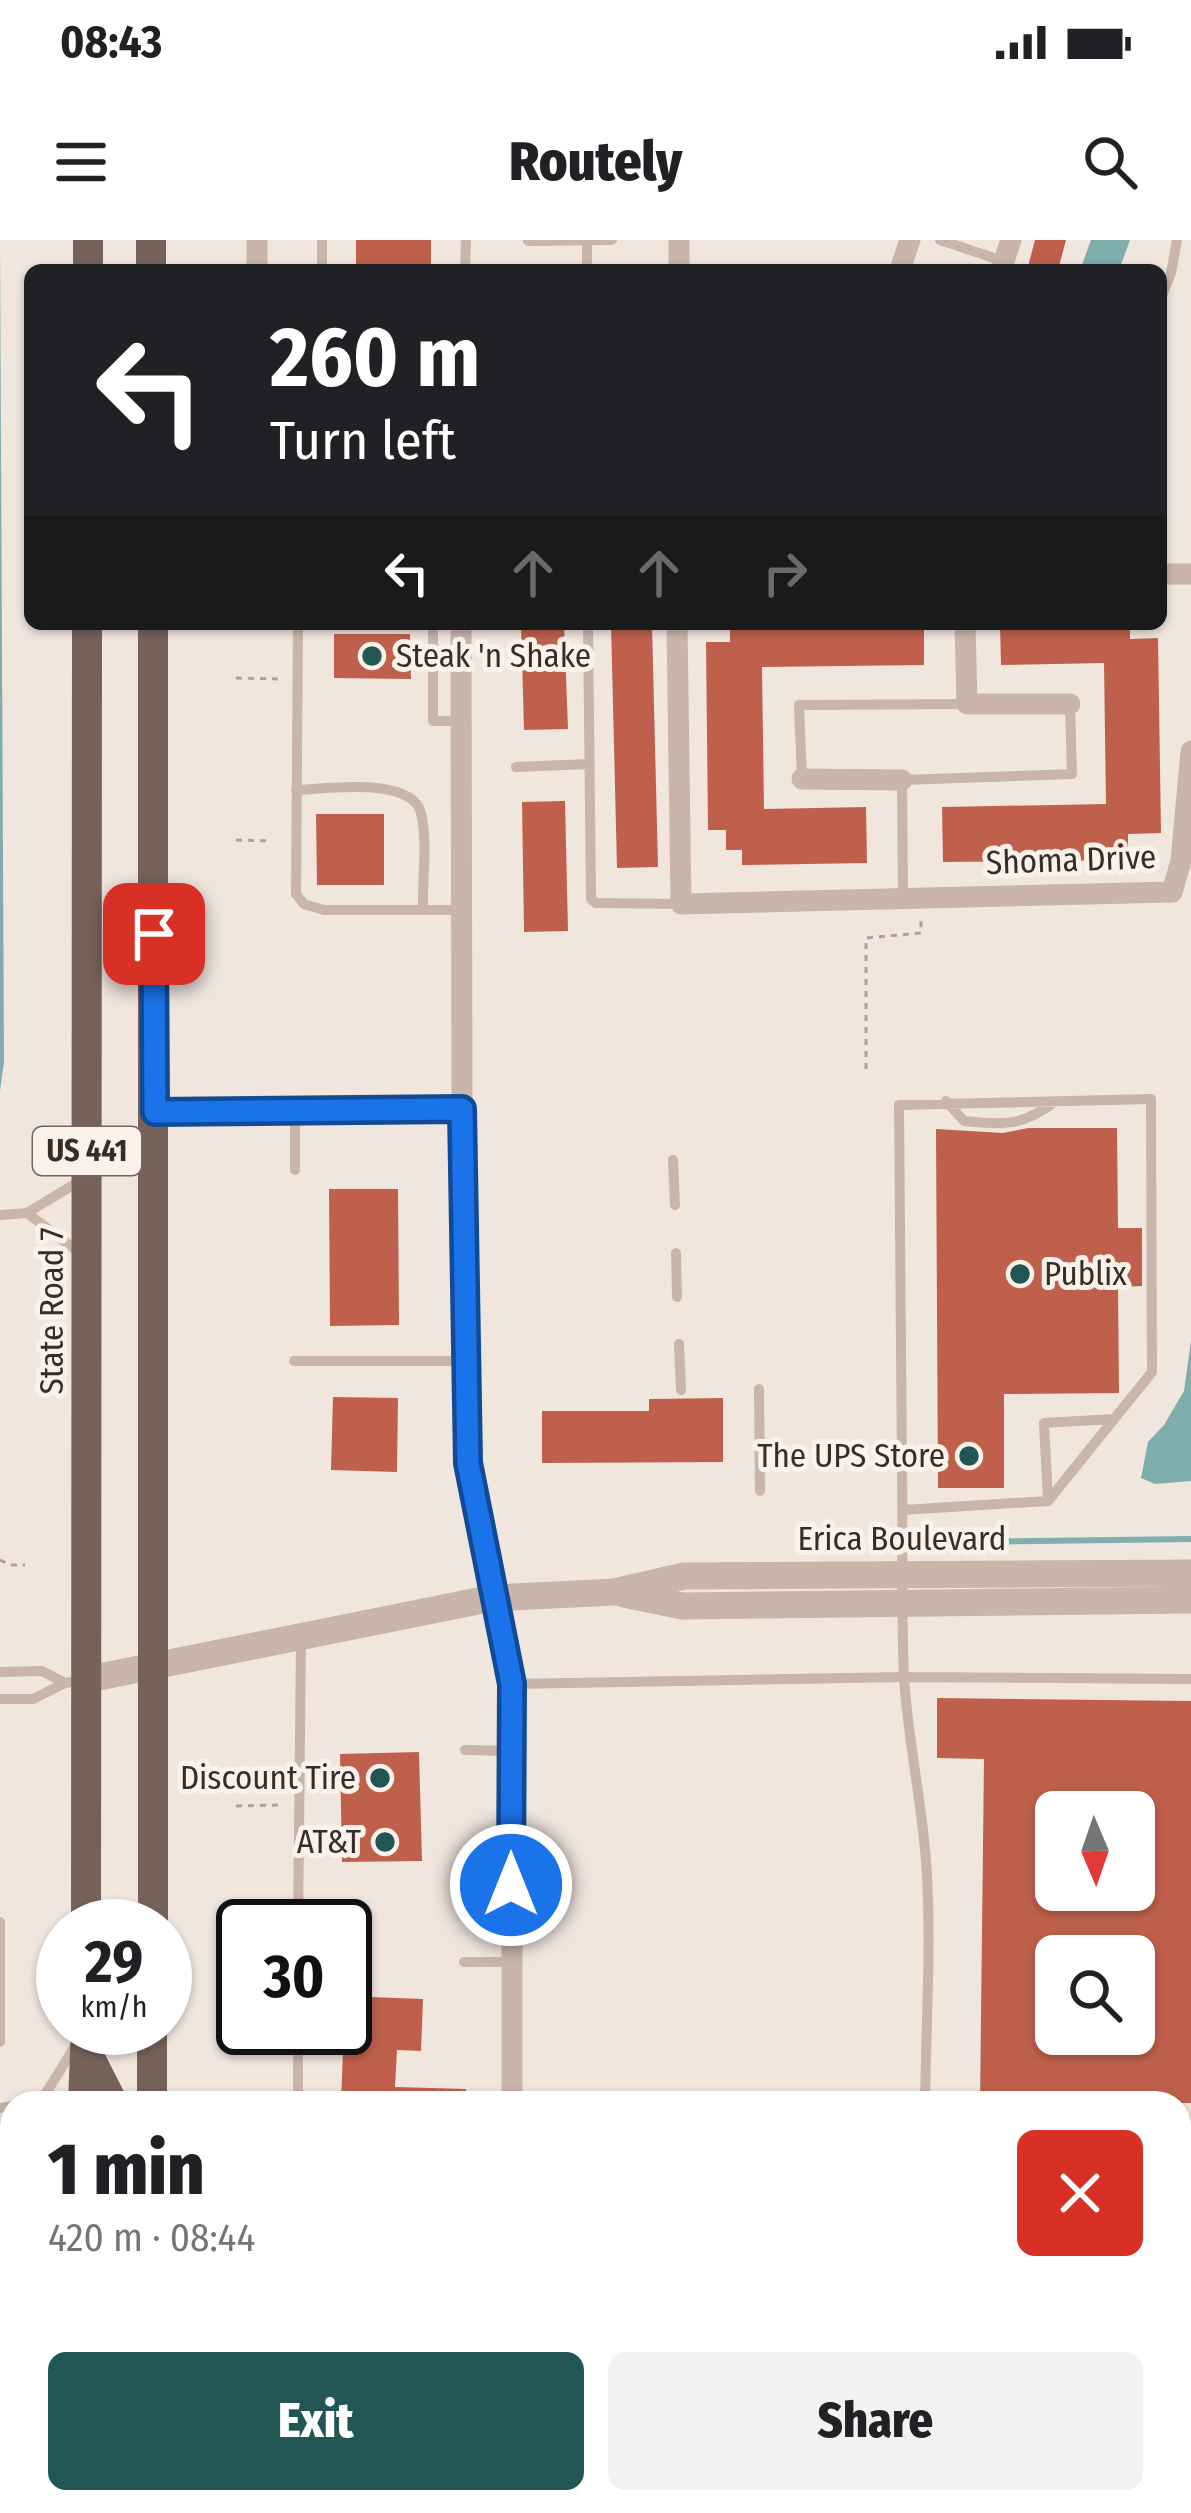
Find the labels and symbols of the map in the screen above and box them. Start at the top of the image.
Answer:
place label: Steak 'n Shake [396,636,591,676]
marker: Steak 'n Shake [359,643,385,669]
street label: Shoma Drive [985,837,1157,883]
pin [103,883,205,985]
road number: US 441 [33,1127,141,1175]
street label: State Road 7 [32,1228,72,1394]
place label: Publix [1044,1254,1127,1294]
marker: Publix [1007,1261,1033,1287]
place label: The UPS Store [757,1436,945,1476]
marker: The UPS Store [956,1443,982,1469]
street label: Erica Boulevard [798,1519,1006,1559]
place label: Discount Tire [180,1758,356,1798]
marker: Discount Tire [367,1765,393,1791]
north arrow [1035,1791,1155,1911]
place label: AT&T [297,1822,362,1862]
position arrow [448,1822,574,1948]
marker: AT&T [372,1829,398,1855]
speed limit sign: 30 [216,1899,372,2055]

